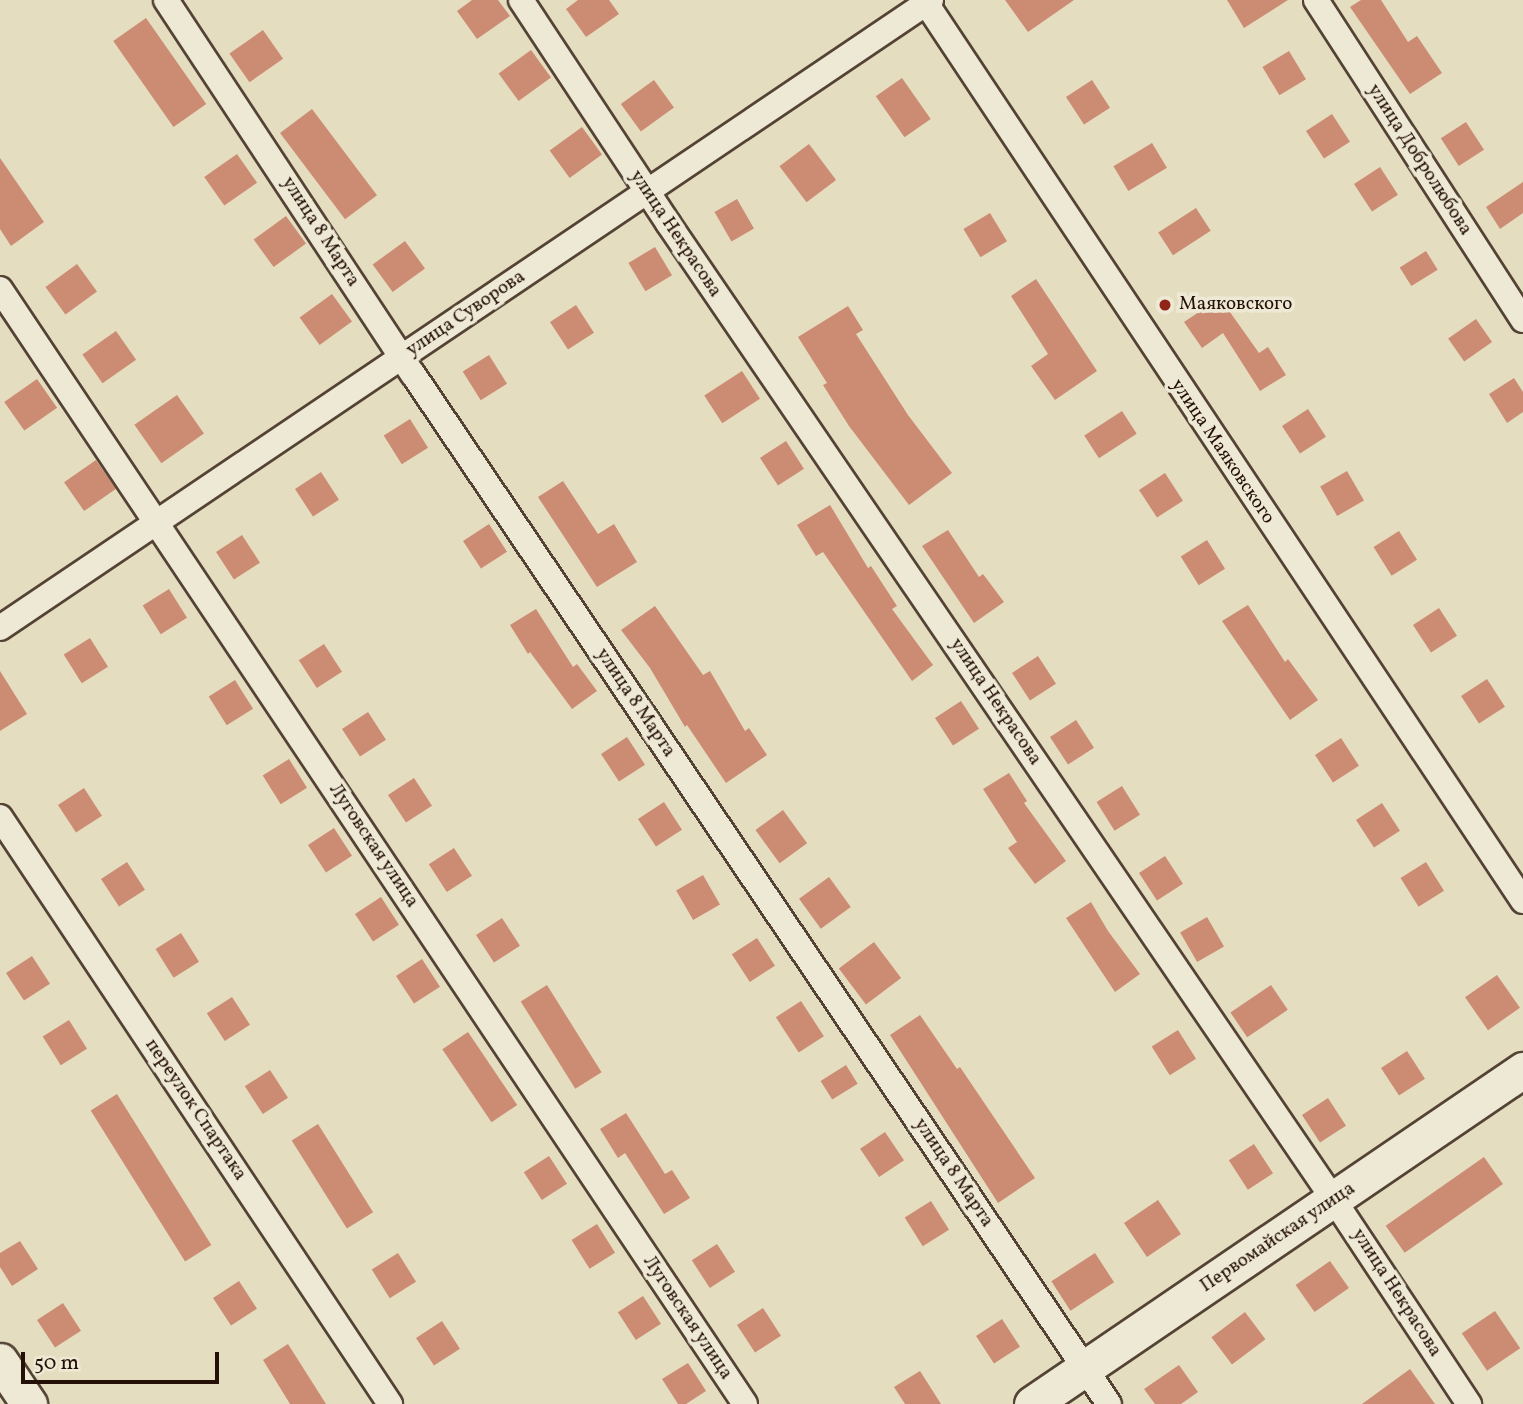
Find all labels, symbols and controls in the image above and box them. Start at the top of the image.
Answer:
street label: улица Добролюбова [1362,80,1476,240]
street label: улица Некрасова [624,166,726,302]
street label: улица 8 Марта [276,173,364,291]
street label: улица Суворова [402,266,530,362]
place label: Маяковского [1179,294,1292,316]
marker: Маяковского [1157,297,1173,313]
street label: улица Маяковского [1165,375,1279,529]
street label: улица Некрасова [944,634,1046,770]
street label: улица 8 Марта [590,644,680,762]
street label: Луговская улица [323,779,423,913]
street label: переулок Спартака [139,1035,251,1185]
street label: улица 8 Марта [908,1114,998,1232]
street label: Первомайская улица [1196,1178,1360,1298]
street label: улица Некрасова [1346,1225,1446,1361]
street label: Луговская улица [637,1251,737,1385]
scale bar [24,1338,222,1382]
text: 50 m [34,1349,79,1378]

